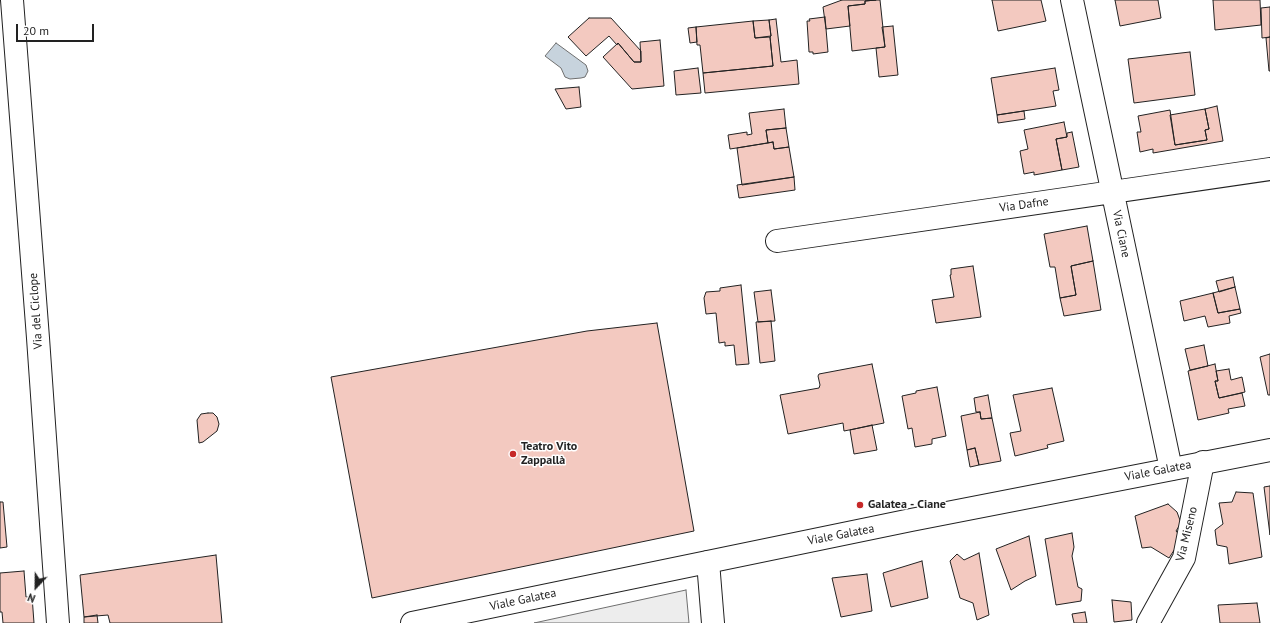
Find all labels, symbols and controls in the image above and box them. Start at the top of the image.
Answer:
scale bar [18,16,96,42]
text: 20 m [23,23,49,38]
street label: Via Dafne [999,194,1049,216]
street label: Via Ciane [1109,209,1133,259]
street label: Via del Ciclope [26,272,46,350]
place label: Teatro Vito Zappallà [521,440,577,468]
marker: Teatro Vito Zappallà [508,449,518,459]
street label: Viale Galatea [1123,457,1193,485]
place label: Galatea - Ciane [868,498,946,512]
marker: Galatea - Ciane [855,500,865,510]
street label: Via Miseno [1173,505,1201,563]
street label: Viale Galatea [806,521,876,549]
north arrow [16,567,56,607]
street label: Viale Galatea [488,586,558,614]
text: N [26,590,37,606]

